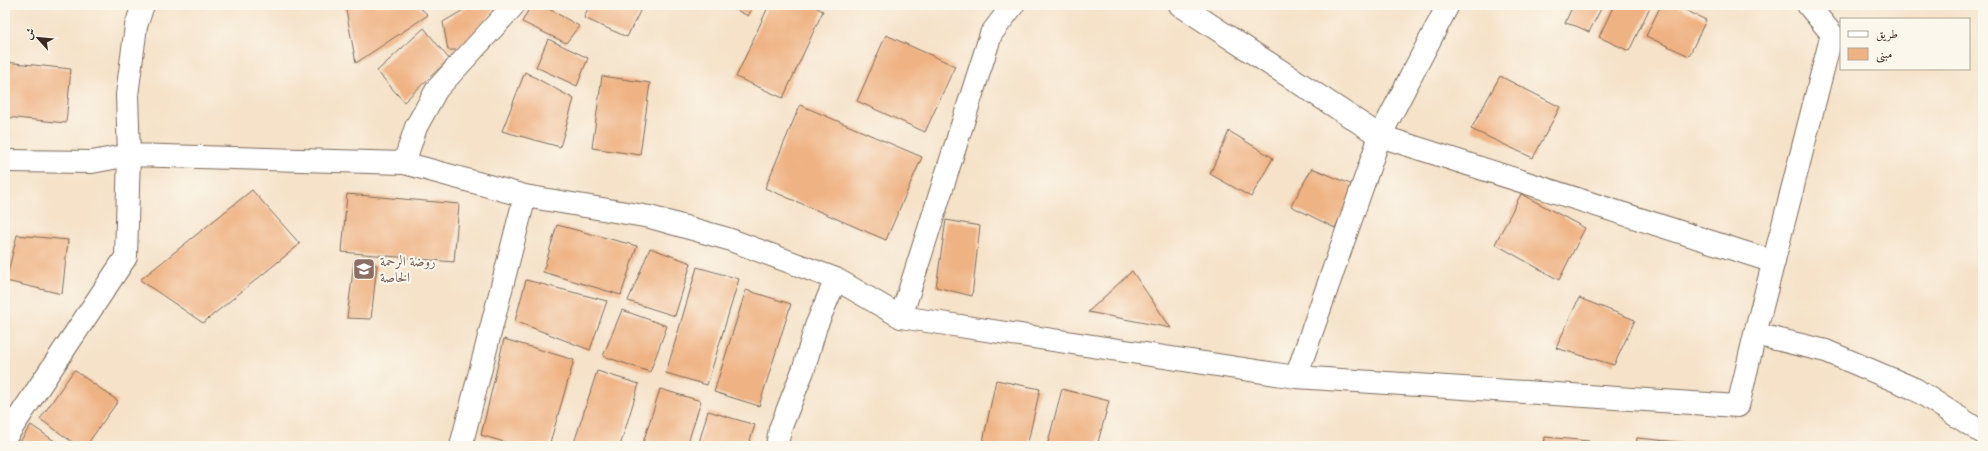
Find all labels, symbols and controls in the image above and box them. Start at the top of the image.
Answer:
north arrow [18,18,58,58]
legend [1840,18,1970,70]
text: ش [20,25,38,42]
text: طريق [1876,26,1898,42]
text: مبنى [1876,46,1892,63]
place label: روضة الرحمة الخاصة [380,252,436,286]
school or university icon: روضة الرحمة الخاصة [351,256,377,282]

